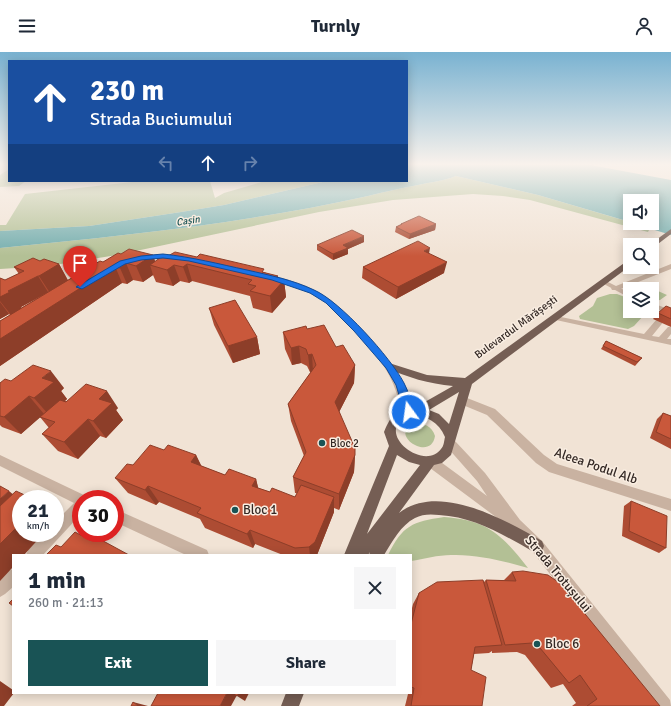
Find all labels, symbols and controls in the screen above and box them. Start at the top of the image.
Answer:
icon: menu [16,15,38,37]
text: Turnly [311,15,360,37]
icon: person [633,15,655,37]
text: 230 m [90,74,164,108]
icon: ahead [24,76,76,128]
text: Strada Buciumului [90,108,233,130]
icon: left [155,152,177,174]
icon: ahead [197,152,219,174]
icon: right [239,152,261,174]
map controls [623,194,659,318]
button: sound [623,194,659,230]
water label: Cașin [175,213,201,229]
button: search [623,238,659,274]
pin [63,246,97,287]
icon: arrive [69,252,91,274]
button: layers [623,282,659,318]
street label: Bulevardul Mărășești [472,293,560,361]
position arrow [388,391,430,433]
place label: Bloc 2 [330,437,359,450]
marker: Bloc 2 [317,438,327,448]
street label: Aleea Podul Alb [552,444,640,488]
speed limit sign: 30 [72,490,124,542]
text: 21 [27,498,49,523]
place label: Bloc 1 [243,502,277,518]
marker: Bloc 1 [230,505,240,515]
text: km/h [27,520,49,532]
street label: Strada Trotușului [521,532,595,616]
text: 1 min [28,565,86,595]
button: close [354,567,396,609]
text: 260 m · 21:13 [28,595,104,611]
place label: Bloc 6 [545,636,579,652]
marker: Bloc 6 [532,639,542,649]
button: Exit [28,640,208,686]
button: Share [216,640,396,686]

